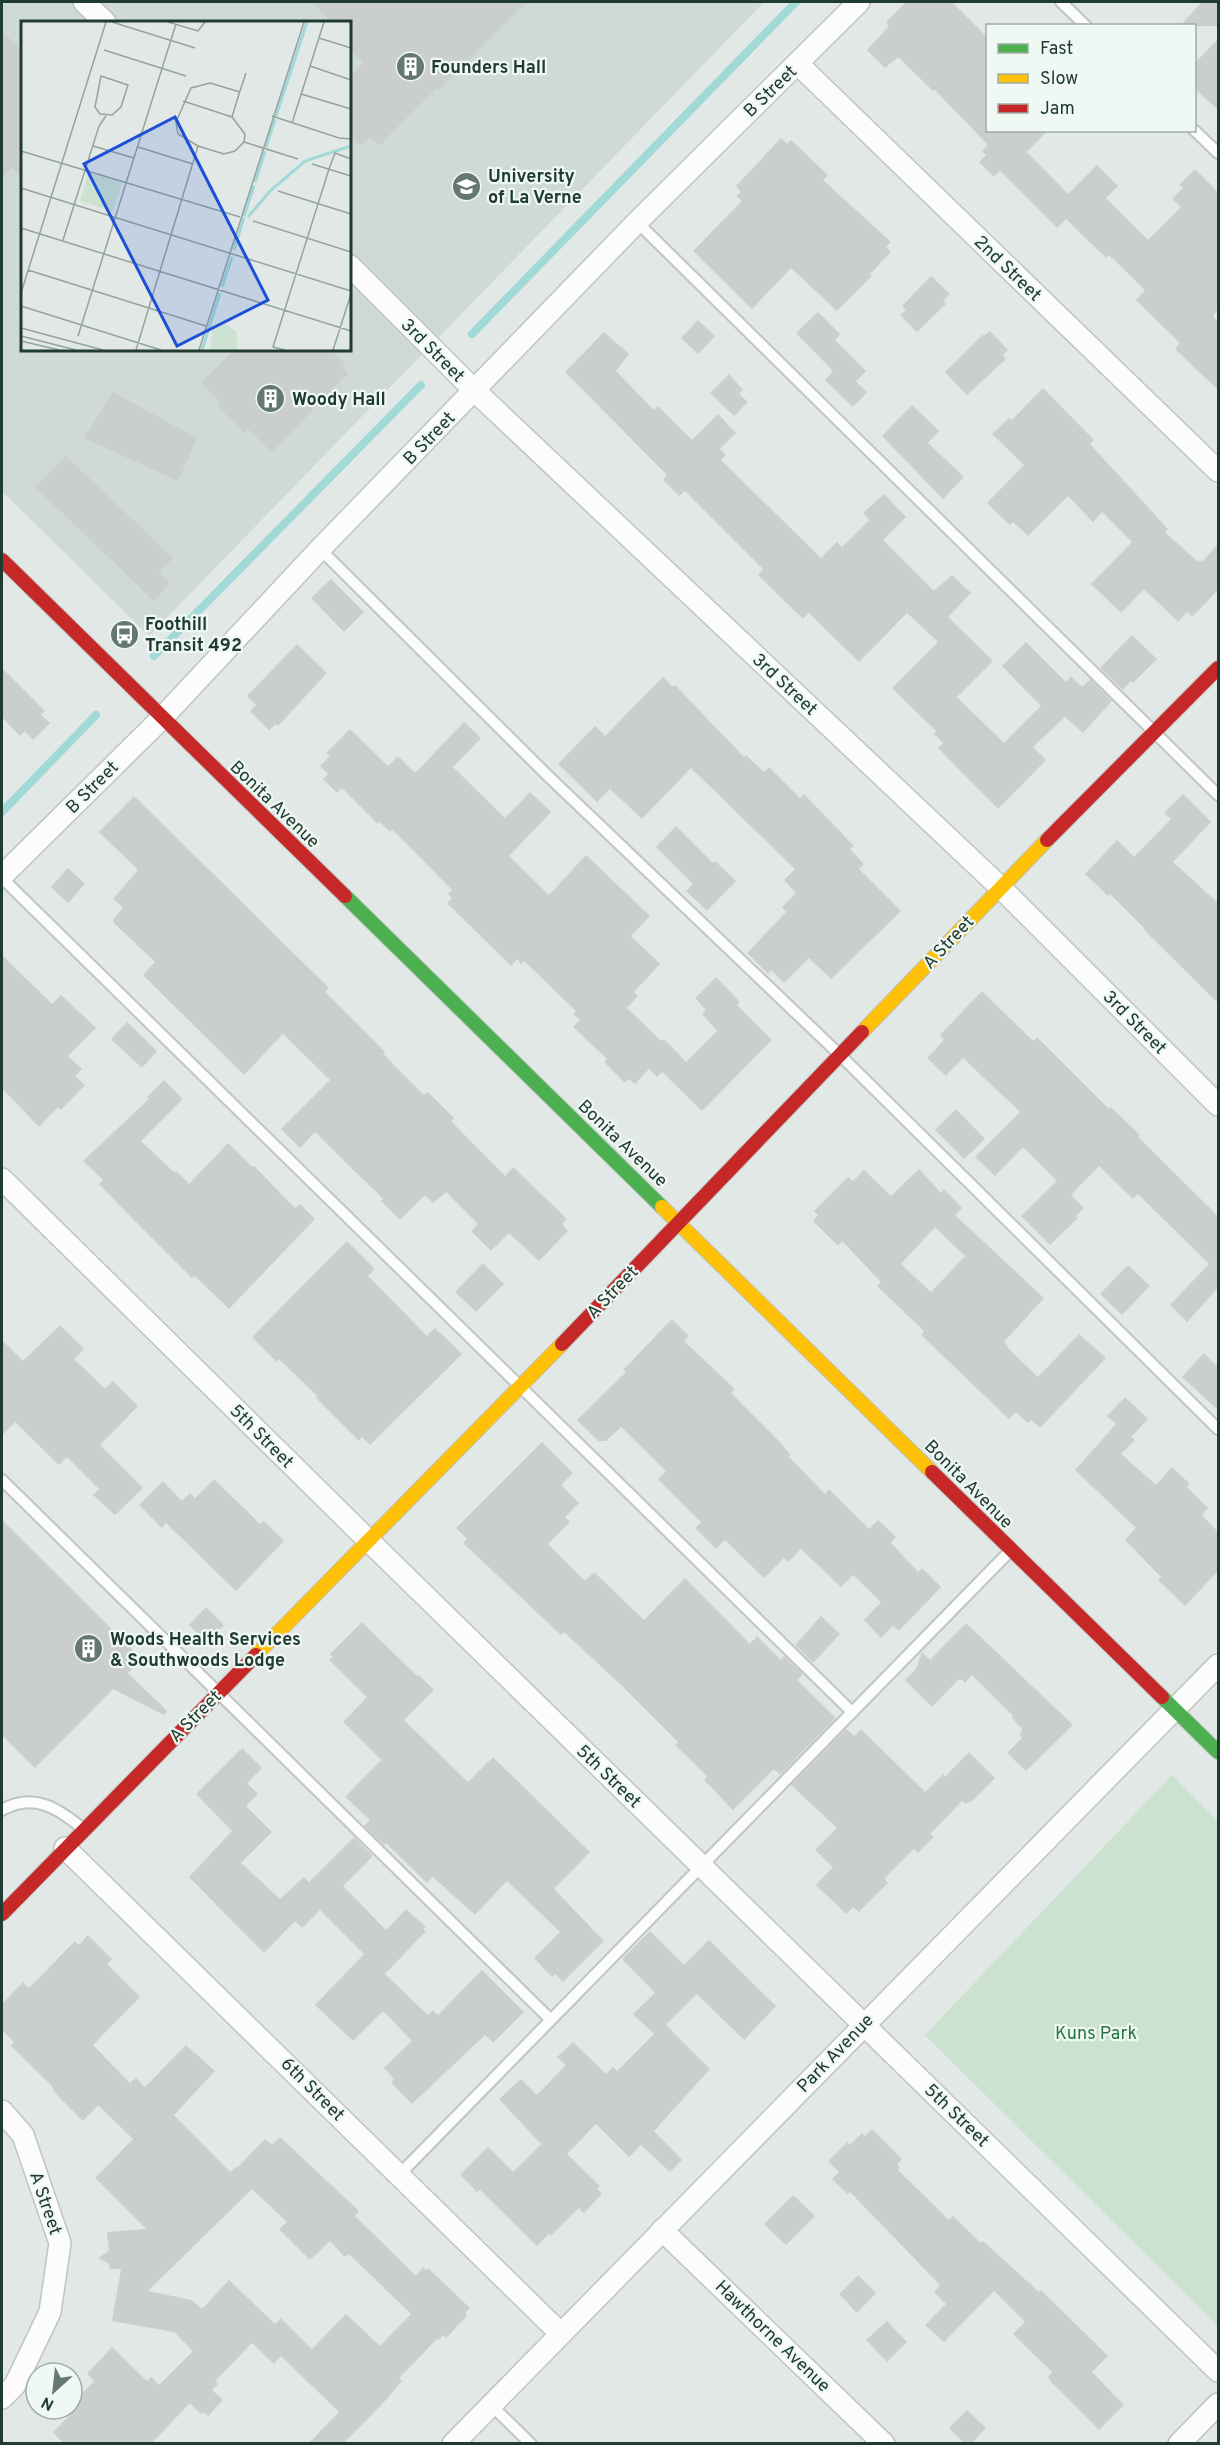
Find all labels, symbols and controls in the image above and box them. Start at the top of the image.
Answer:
inset map [21,21,351,351]
legend [986,24,1196,132]
text: Fast [1040,38,1073,61]
building icon: Founders Hall [394,51,426,83]
place label: Founders Hall [431,57,546,80]
street label: B Street [739,61,803,123]
text: Slow [1040,68,1078,91]
text: Jam [1040,98,1075,121]
place label: University of La Verne [488,166,582,210]
school or university icon: University of La Verne [451,170,483,202]
street label: 2nd Street [968,231,1046,307]
street label: 3rd Street [395,314,469,388]
building icon: Woody Hall [255,383,287,415]
place label: Woody Hall [292,389,386,412]
street label: B Street [399,407,461,471]
place label: Foothill Transit 492 [145,614,242,658]
bus stop icon: Foothill Transit 492 [108,618,140,650]
street label: 3rd Street [746,649,822,721]
street label: Bonita Avenue [224,756,324,854]
street label: B Street [62,757,124,819]
street label: A Street [918,911,980,975]
street label: 3rd Street [1097,986,1171,1060]
street label: Bonita Avenue [572,1095,672,1193]
street label: A Street [582,1262,644,1325]
street label: 5th Street [224,1400,298,1474]
street label: Bonita Avenue [919,1436,1017,1534]
place label: Woods Health Services & Southwoods Lodge [110,1629,301,1673]
building icon: Woods Health Services & Southwoods Lodge [73,1633,105,1665]
street label: A Street [165,1686,227,1748]
street label: 5th Street [571,1740,645,1814]
street label: Park Avenue [793,2010,879,2098]
park label: Kuns Park [1055,2023,1137,2046]
street label: 6th Street [275,2053,349,2127]
street label: 5th Street [919,2079,993,2153]
street label: A Street [23,2169,66,2238]
street label: Hawthorne Avenue [709,2276,835,2398]
north arrow [24,2361,84,2421]
text: N [38,2391,58,2414]

